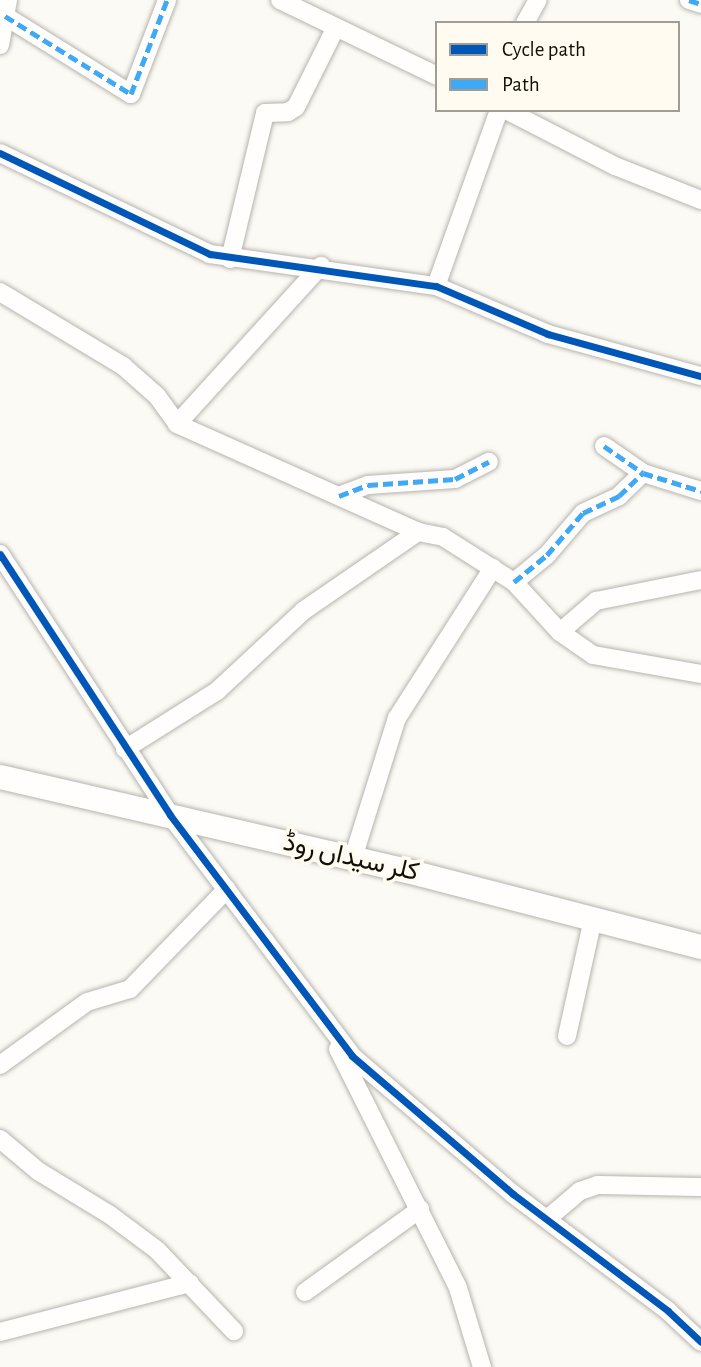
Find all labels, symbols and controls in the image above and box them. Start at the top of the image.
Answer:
legend [435,21,680,112]
text: Cycle path [502,39,586,60]
text: Path [502,74,540,95]
street label: کلر سیداں روڈ [280,827,422,889]

